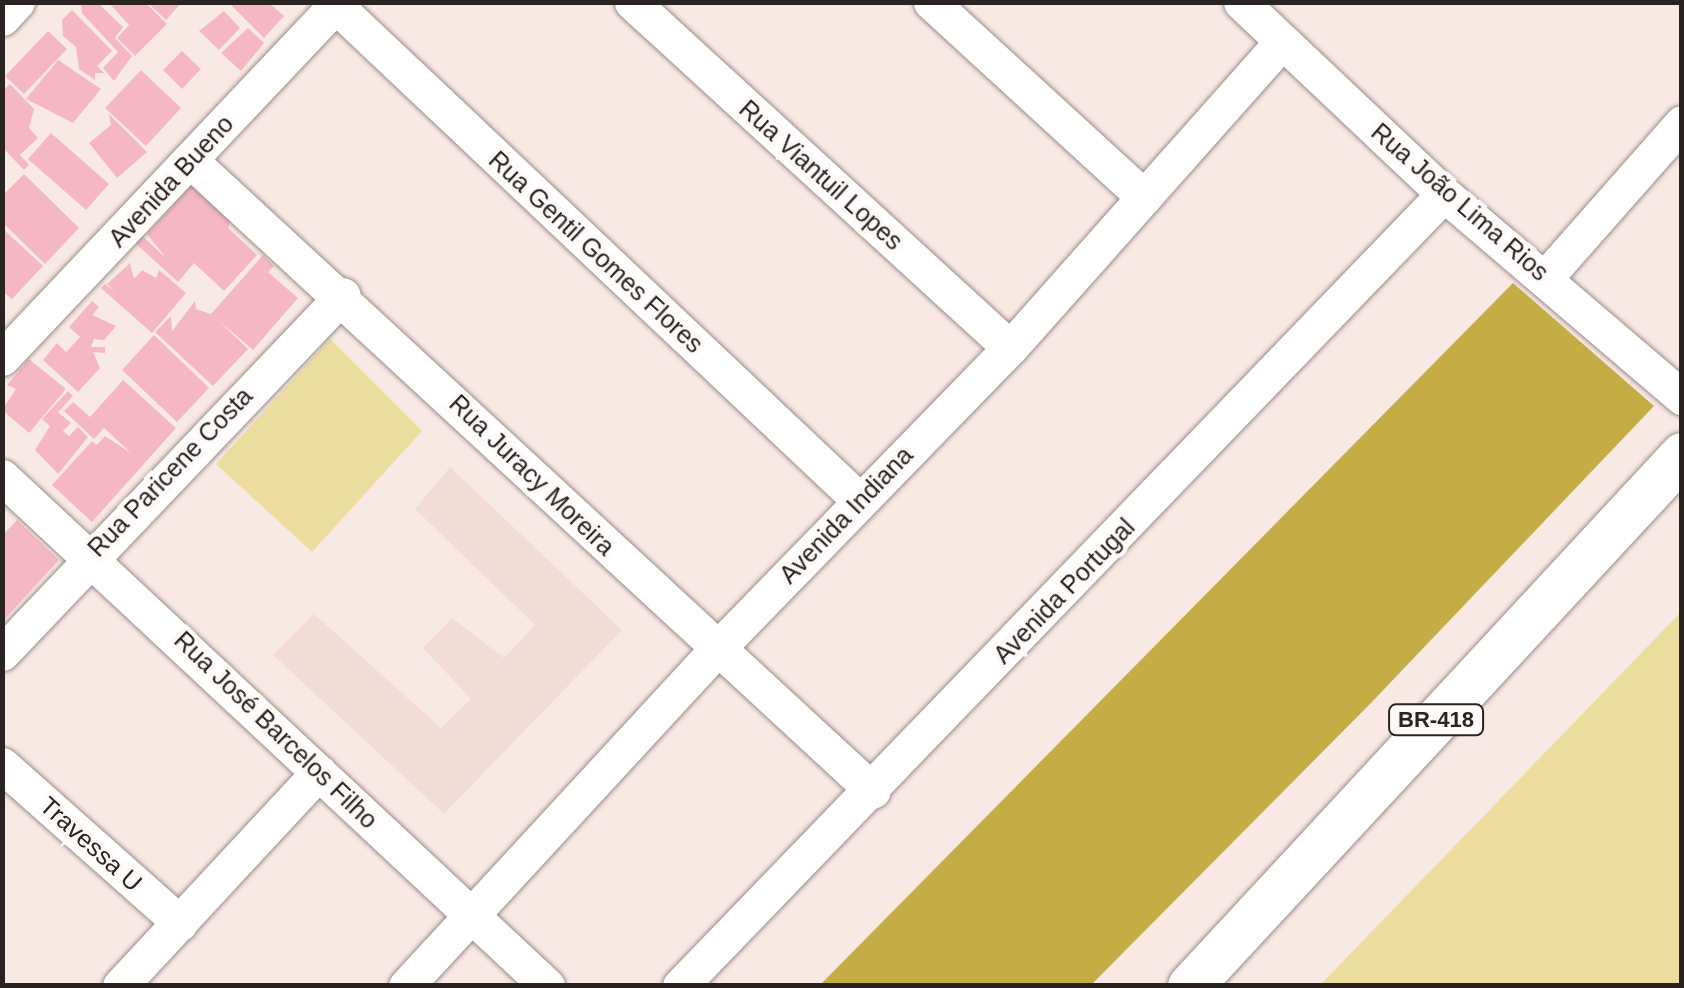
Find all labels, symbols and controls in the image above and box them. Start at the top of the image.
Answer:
street label: Rua Viantuil Lopes [733,94,909,256]
street label: Avenida Bueno [102,109,240,253]
street label: Rua João Lima Rios [1365,117,1555,287]
street label: Rua Gentil Gomes Flores [483,145,709,359]
street label: Rua Paricene Costa [82,381,258,563]
street label: Rua Juracy Moreira [443,388,621,562]
street label: Avenida Indiana [773,440,919,590]
street label: Avenida Portugal [987,512,1141,670]
street label: Rua José Barcelos Filho [168,625,384,835]
road number: BR-418 [1386,703,1486,737]
street label: Travessa U [34,790,148,898]

